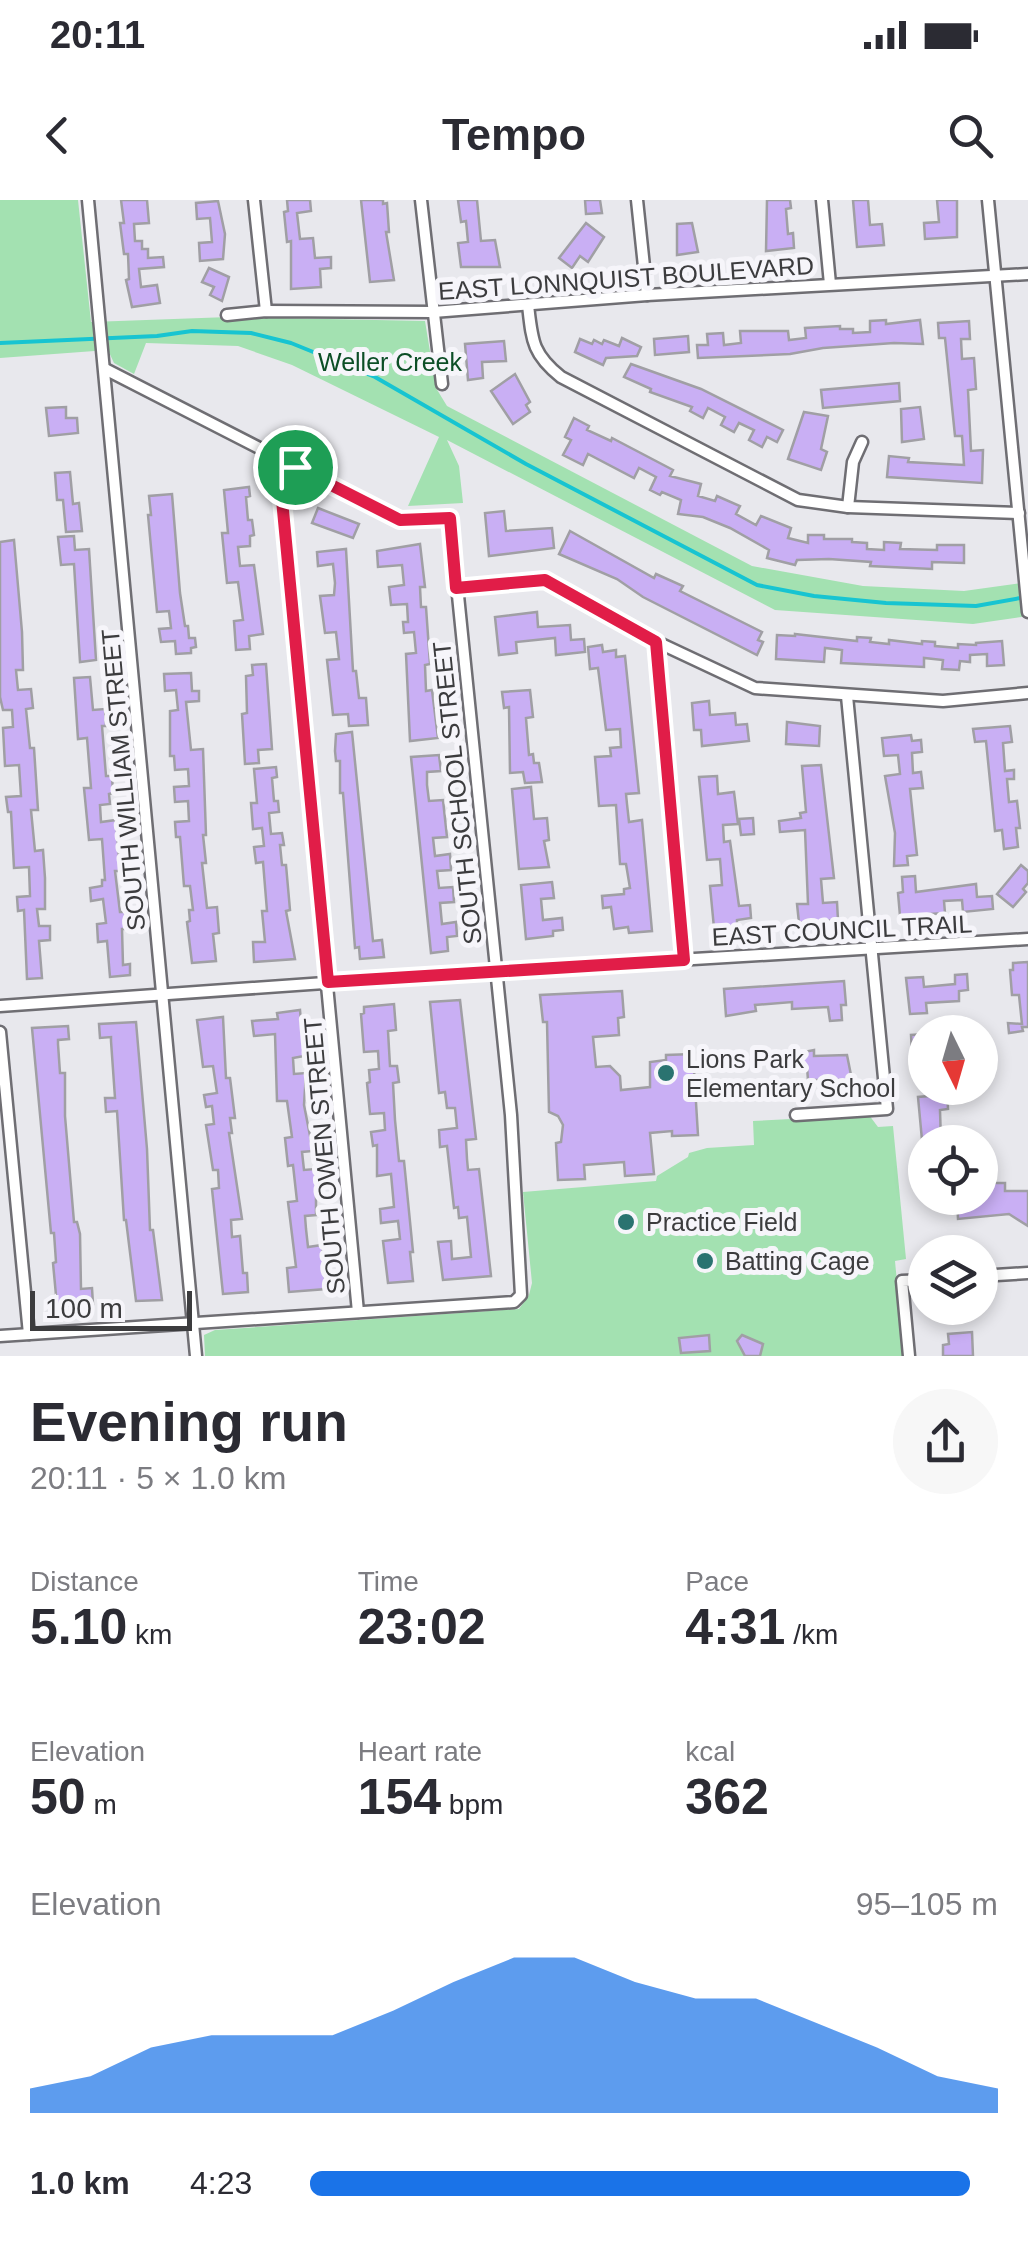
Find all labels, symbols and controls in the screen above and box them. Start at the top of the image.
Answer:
text: 20:11 [50,14,145,56]
icon: back [30,108,85,163]
icon: search [943,108,998,163]
text: Tempo [442,109,586,160]
street label: EAST LONNQUIST BOULEVARD [437,251,815,305]
park label: Weller Creek [318,348,463,376]
pin [253,425,338,510]
icon: arrive [268,440,323,495]
street label: SOUTH WILLIAM STREET [96,628,150,932]
street label: SOUTH SCHOOL STREET [427,640,487,946]
street label: EAST COUNCIL TRAIL [711,909,973,951]
north arrow [908,1015,998,1105]
map controls [908,1015,998,1325]
street label: SOUTH OWEN STREET [298,1016,350,1296]
place label: Lions Park Elementary School [686,1045,896,1102]
marker: Lions Park Elementary School [655,1062,677,1084]
button: locate [908,1125,998,1215]
place label: Practice Field [646,1208,797,1236]
marker: Practice Field [615,1211,637,1233]
button: layers [908,1235,998,1325]
place label: Batting Cage [725,1247,870,1275]
marker: Batting Cage [694,1250,716,1272]
scale bar [30,1286,192,1330]
text: 100 m [45,1293,123,1324]
button: share [893,1389,998,1494]
text: Evening run [30,1391,348,1453]
text: 20:11 · 5 × 1.0 km [30,1460,286,1496]
text: Distance [30,1566,139,1597]
text: Time [358,1566,419,1597]
text: Pace [685,1566,749,1597]
text: 5.10 [30,1599,127,1655]
text: 23:02 [358,1599,486,1655]
text: 4:31 [685,1599,785,1655]
text: km [127,1619,172,1650]
text: /km [785,1619,838,1650]
text: Elevation [30,1736,145,1767]
text: Heart rate [358,1736,482,1767]
text: kcal [685,1736,735,1767]
text: 50 [30,1769,86,1825]
text: 154 [358,1769,441,1825]
text: 362 [685,1769,769,1825]
text: m [86,1789,117,1820]
text: bpm [441,1789,503,1820]
text: Elevation [30,1886,162,1922]
text: 95–105 m [856,1886,998,1922]
text: 1.0 km [30,2165,130,2201]
text: 4:23 [190,2165,252,2201]

